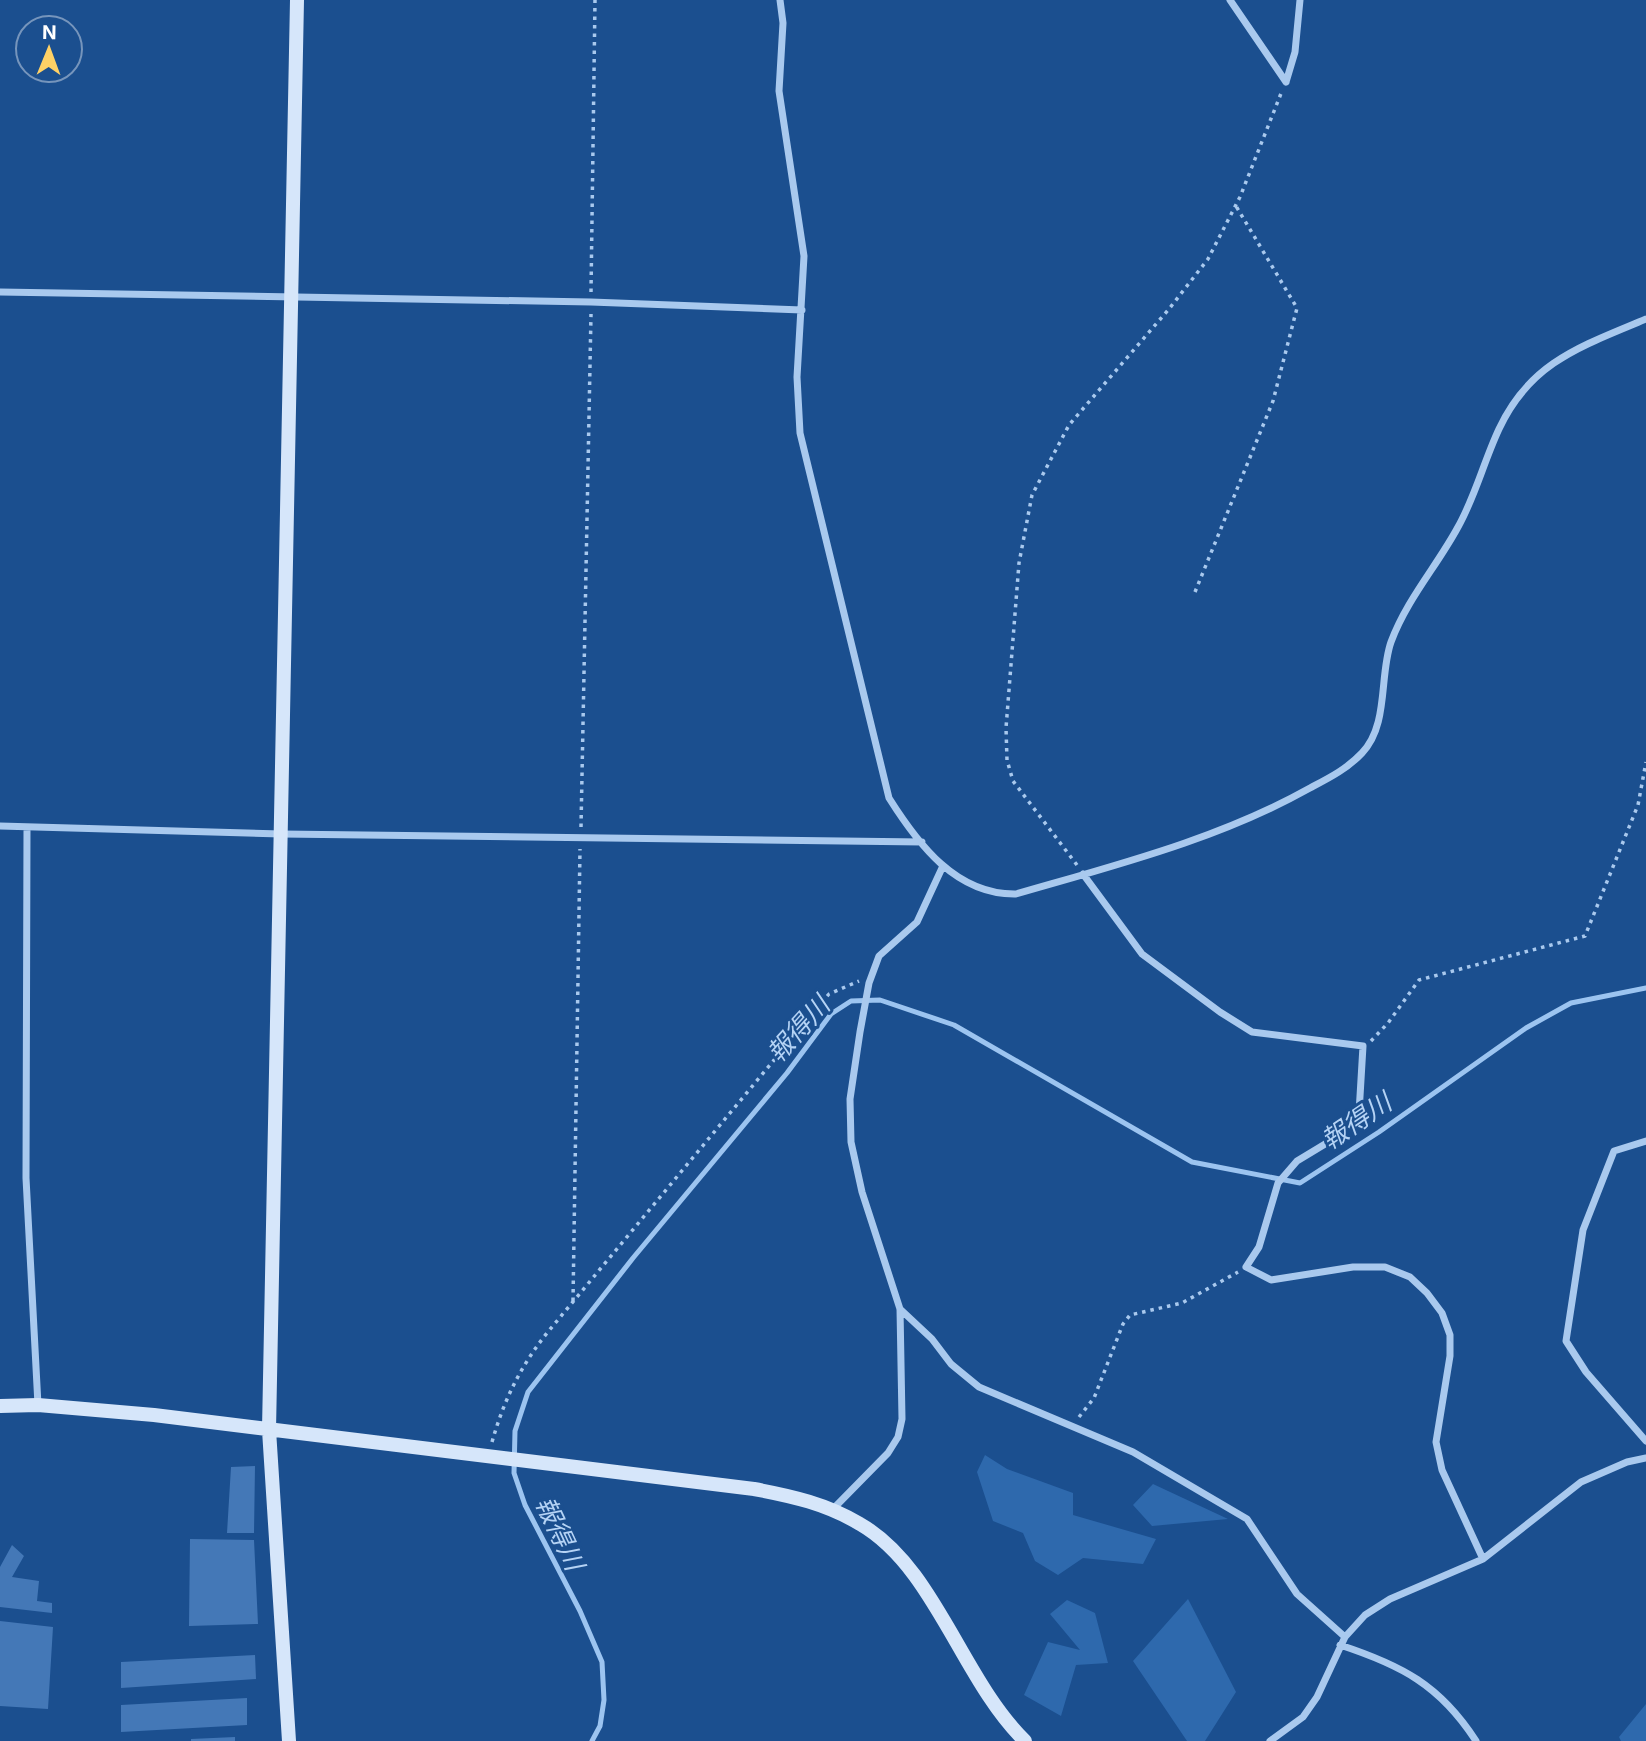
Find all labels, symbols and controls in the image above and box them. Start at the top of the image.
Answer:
north arrow [14,14,84,84]
text: N [42,21,57,44]
water label: 報得川 [760,987,838,1068]
water label: 報得川 [1315,1085,1399,1156]
water label: 報得川 [529,1491,592,1578]

